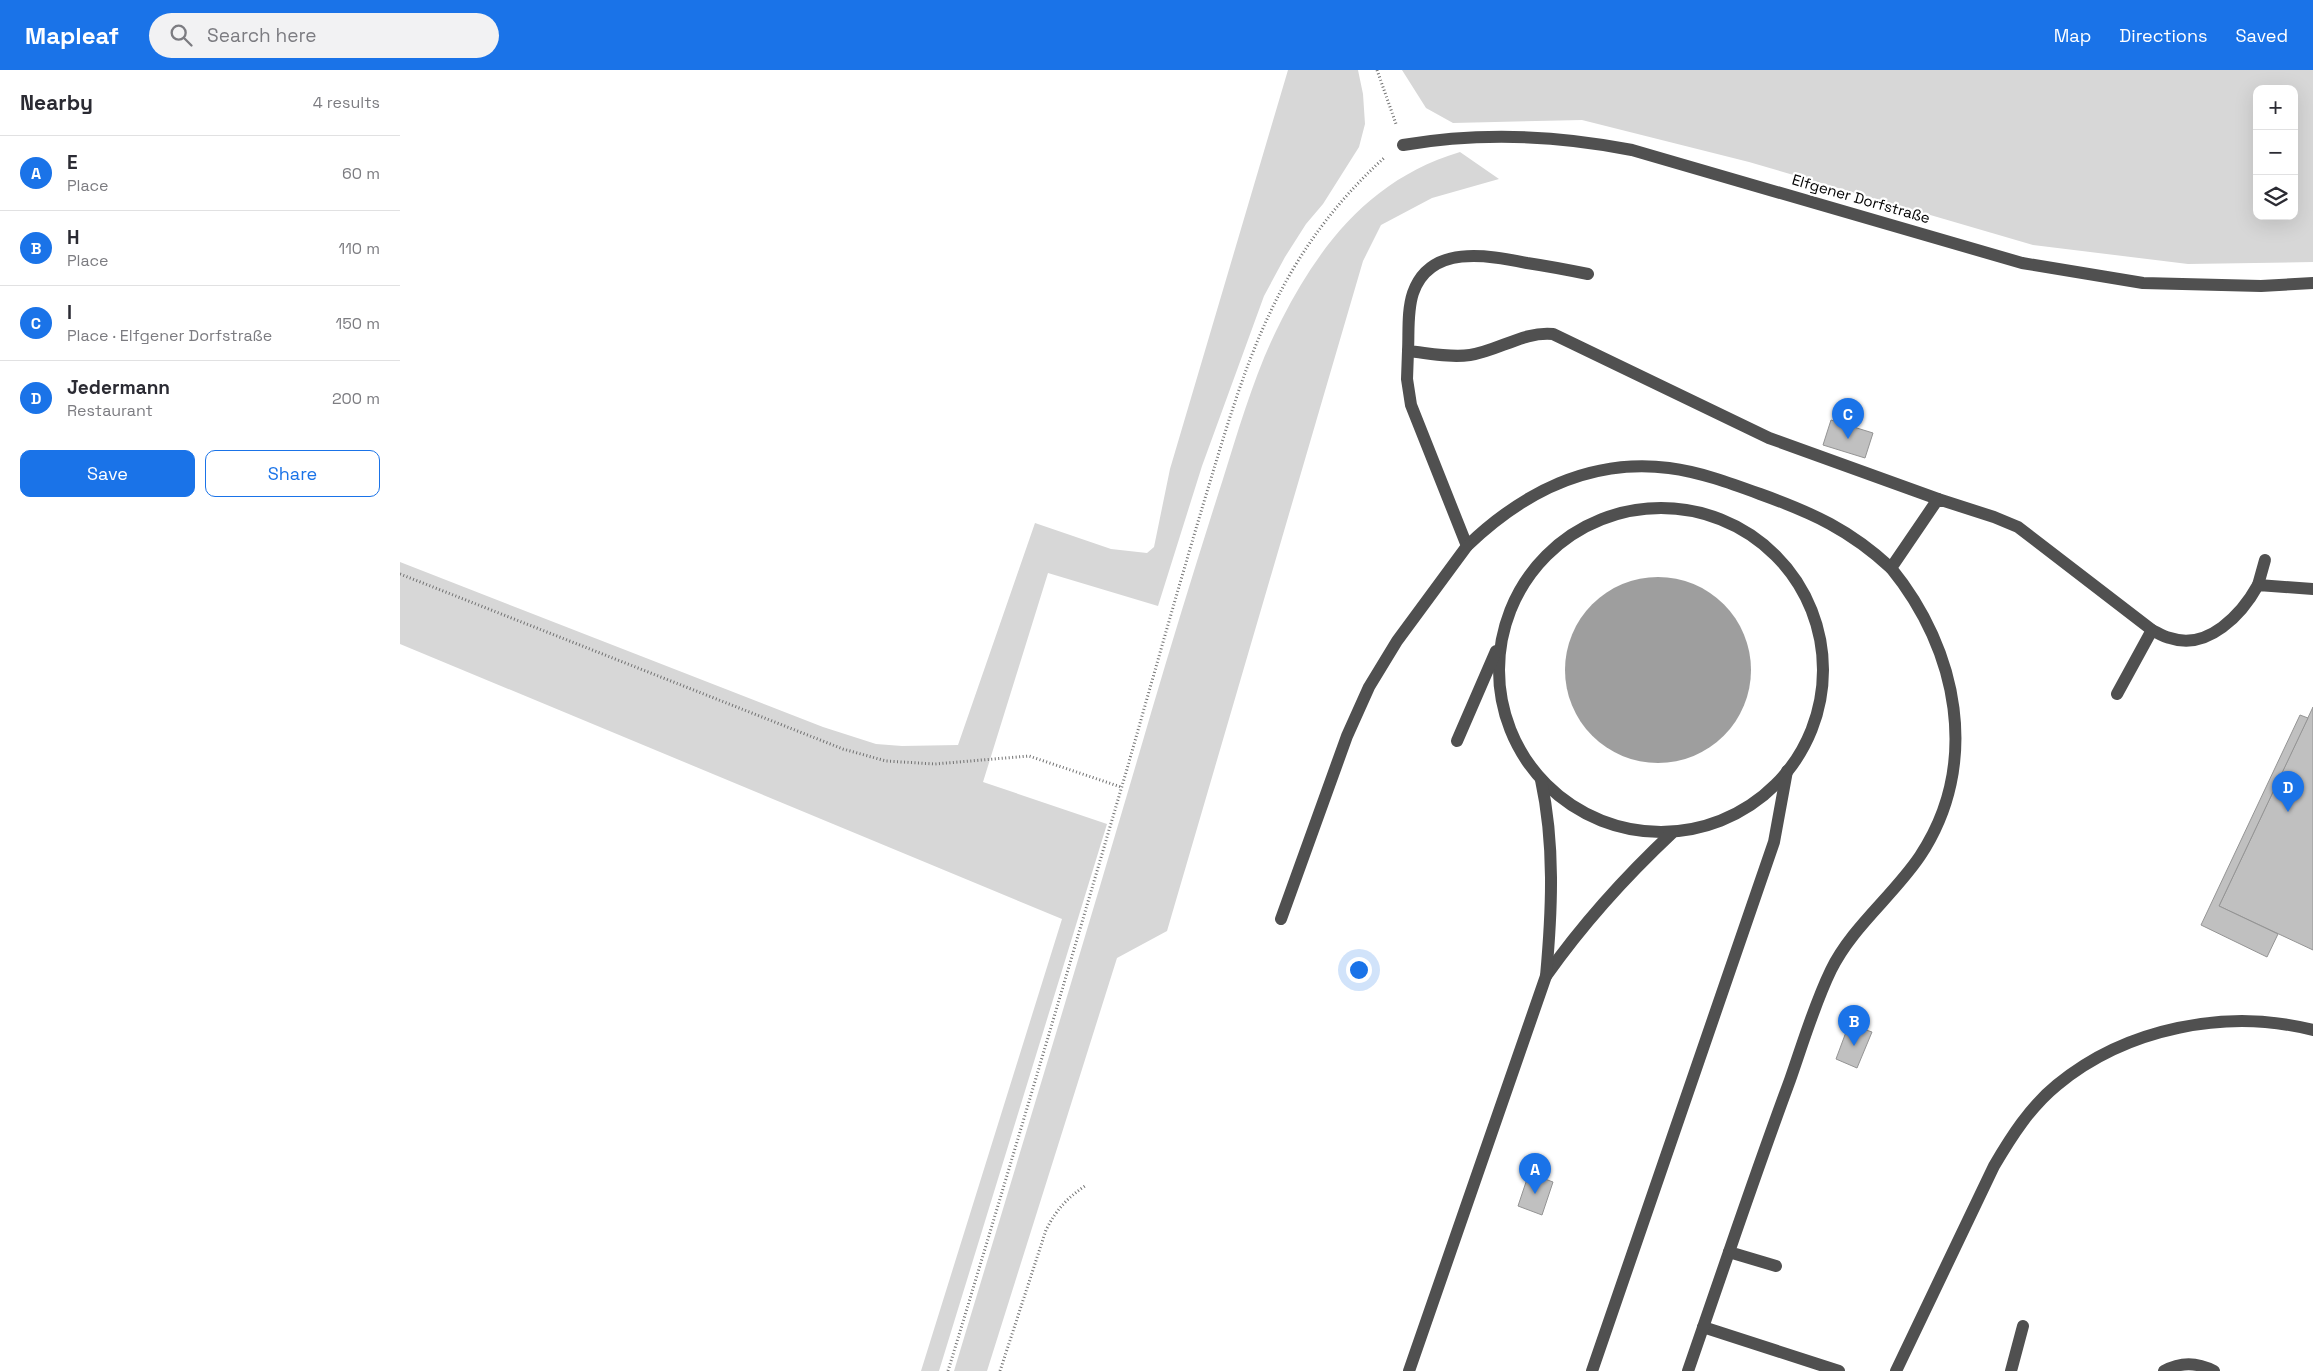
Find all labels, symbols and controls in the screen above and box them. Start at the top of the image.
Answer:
search box [149,13,499,58]
text: Mapleaf [25,20,119,51]
icon: search [167,21,195,49]
text: Search here [207,23,317,48]
text: Map [2054,24,2091,47]
text: Directions [2119,24,2208,47]
text: Saved [2236,24,2288,47]
map controls [2253,85,2298,220]
button: + [2253,85,2298,130]
text: Nearby [20,89,93,116]
text: 4 results [313,92,380,113]
button: − [2253,130,2298,175]
text: E [67,150,78,175]
text: A [31,163,41,184]
text: 60 m [342,163,380,184]
street label: Elfgener Dorfstraße [1790,170,1933,227]
text: Place [67,175,109,196]
button: layers [2253,175,2298,220]
text: H [67,225,79,250]
text: B [31,238,41,259]
text: 110 m [338,238,380,259]
text: Place [67,250,109,271]
text: I [67,300,72,325]
text: C [31,313,41,334]
text: 150 m [336,313,380,334]
text: Place · Elfgener Dorfstraße [67,325,272,346]
text: Jedermann [67,375,170,400]
text: D [31,388,41,409]
text: 200 m [332,388,380,409]
pin: C [1832,398,1864,439]
text: Restaurant [67,400,153,421]
button: Save [20,450,195,497]
button: Share [205,450,380,497]
pin: D [2272,771,2304,812]
your location [1346,957,1372,983]
pin: B [1838,1005,1870,1046]
pin: A [1519,1153,1551,1194]

